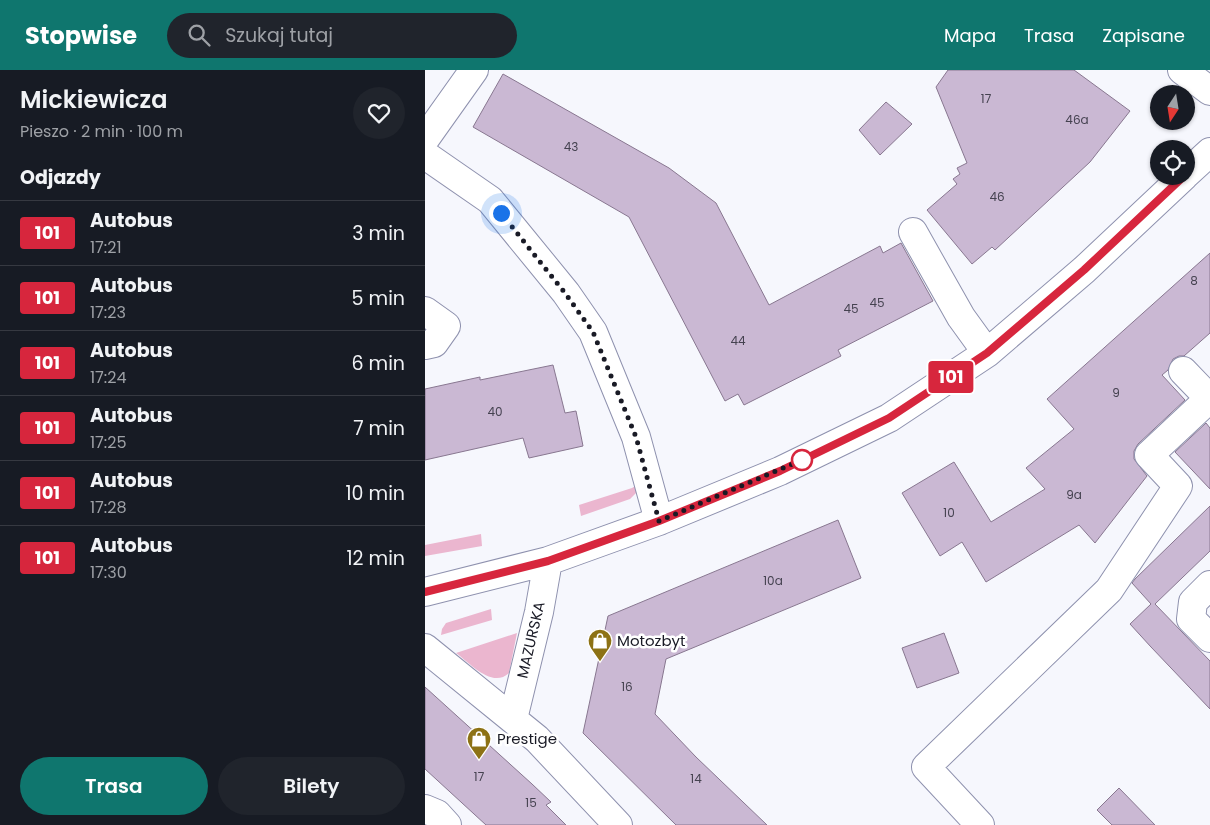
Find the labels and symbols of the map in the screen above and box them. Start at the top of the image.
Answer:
north arrow [1150,85,1195,130]
house number: 17 [981,90,992,107]
house number: 46a [1065,111,1089,128]
house number: 43 [564,138,578,155]
house number: 46 [989,188,1005,205]
your location [489,201,514,226]
house number: 8 [1190,272,1198,289]
house number: 45 [869,294,885,311]
house number: 45 [843,300,859,317]
house number: 44 [730,332,746,349]
line badge: 101 [922,361,980,393]
house number: 9 [1112,384,1120,401]
house number: 40 [487,403,503,420]
unlabelled marker [791,449,813,471]
house number: 9a [1066,486,1082,503]
house number: 10 [943,504,955,521]
house number: 10a [763,572,783,589]
street label: MAZURSKA [511,599,550,680]
shop icon: Motozbyt [587,628,613,662]
place label: Motozbyt [617,630,685,651]
house number: 16 [621,678,633,695]
shop icon: Prestige [466,726,492,760]
place label: Prestige [497,728,557,749]
house number: 17 [474,768,485,785]
house number: 14 [690,770,702,787]
house number: 15 [525,794,537,811]

